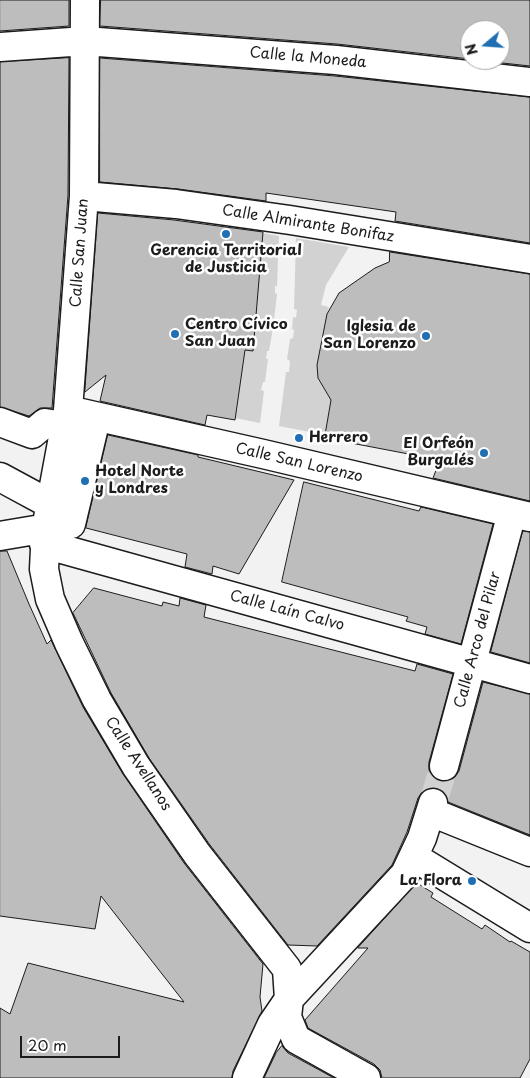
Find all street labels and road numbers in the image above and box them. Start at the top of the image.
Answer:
street label: Calle la Moneda [249,44,367,72]
street label: Calle San Juan [67,198,93,308]
street label: Calle Almirante Bonifaz [221,202,395,246]
street label: Calle San Lorenzo [234,440,364,486]
street label: Calle Arco del Pilar [451,570,505,710]
street label: Calle Laín Calvo [228,587,346,635]
street label: Calle Avellanos [101,714,175,814]

